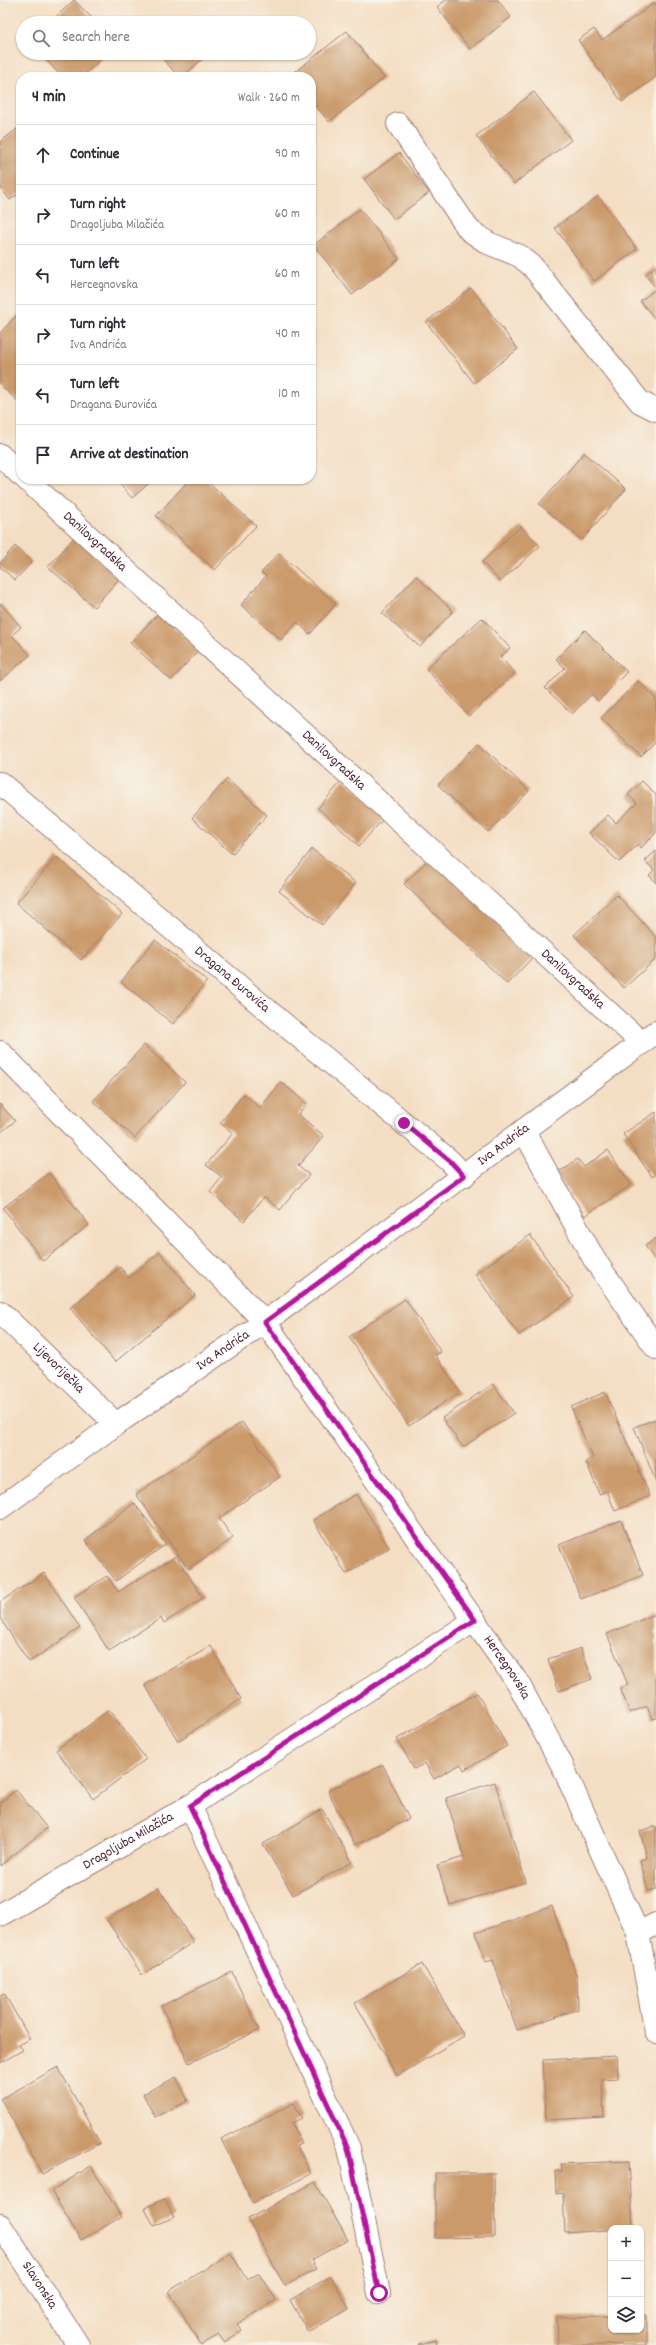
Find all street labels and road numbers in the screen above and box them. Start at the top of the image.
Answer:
street label: Danilovgradska [58,507,132,577]
street label: Danilovgradska [297,726,370,796]
street label: Dragana Đurovića [190,942,274,1018]
street label: Danilovgradska [536,945,609,1014]
street label: Iva Andrića [473,1119,534,1171]
street label: Iva Andrića [192,1325,254,1376]
street label: Lijevoriječka [28,1338,89,1399]
street label: Hercegnovska [478,1632,535,1704]
street label: Dragoljuba Milačića [79,1807,178,1875]
street label: Slavonska [16,2258,62,2313]

